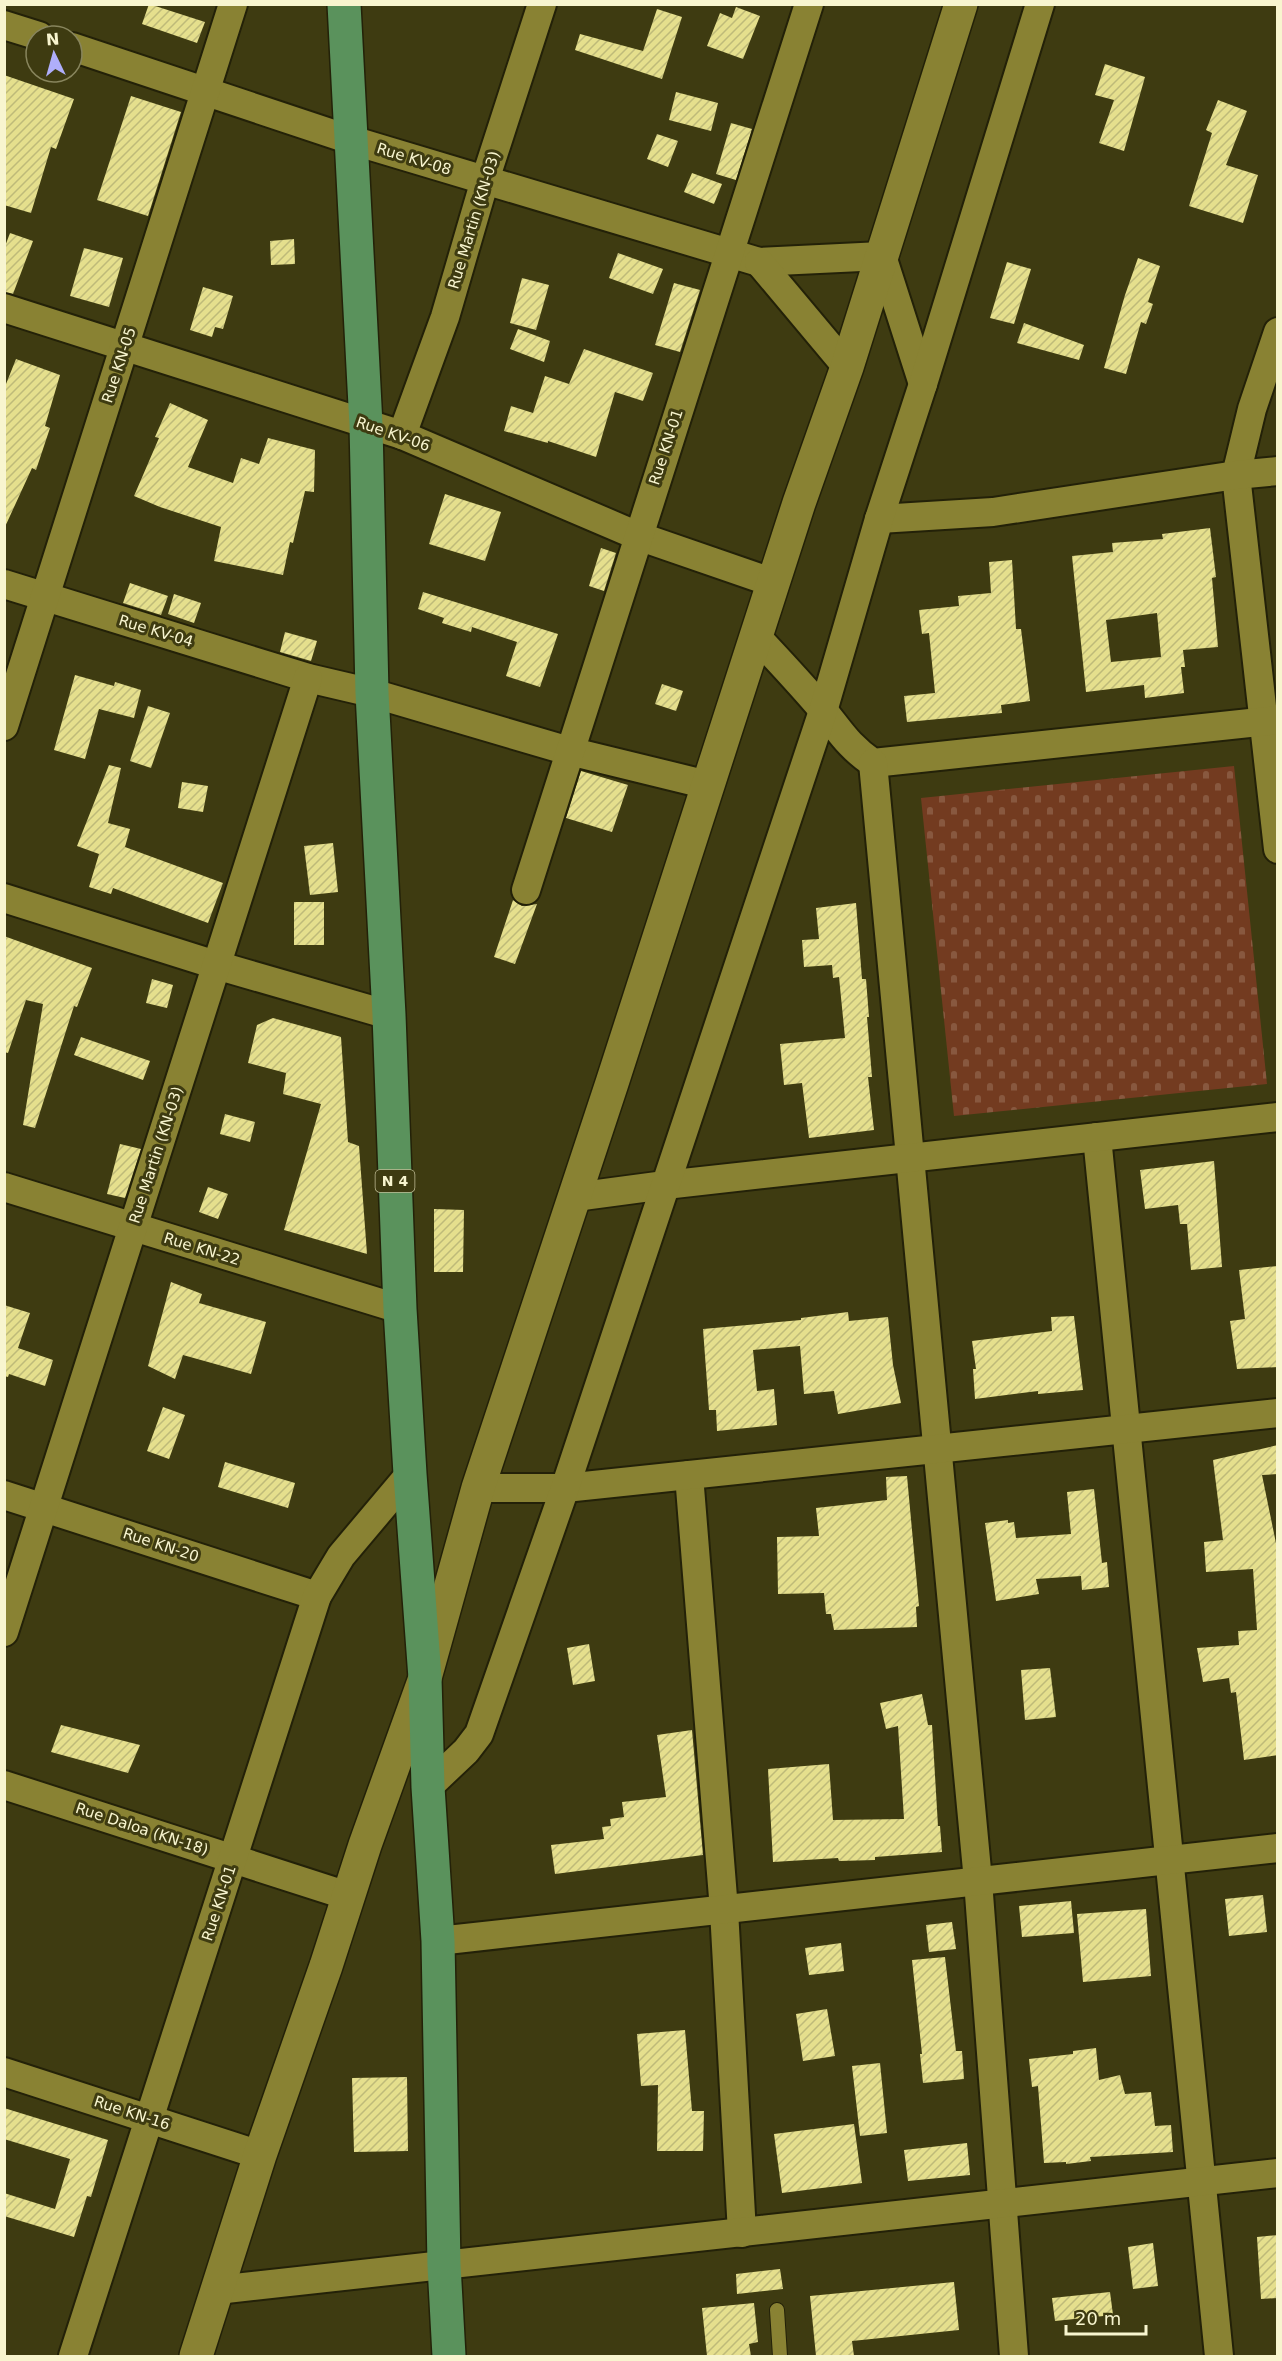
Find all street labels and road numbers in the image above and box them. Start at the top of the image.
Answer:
street label: Rue KV-08 [375,139,453,179]
street label: Rue Martin (KN-03) [444,149,504,291]
street label: Rue KN-05 [98,325,140,405]
street label: Rue KN-01 [645,407,687,487]
street label: Rue KV-06 [354,413,432,455]
street label: Rue KV-04 [117,611,195,651]
street label: Rue Martin (KN-03) [125,1084,187,1226]
road number: N 4 [376,1170,414,1192]
street label: Rue KN-22 [162,1229,242,1269]
street label: Rue KN-20 [121,1524,201,1566]
street label: Rue Daloa (KN-18) [73,1799,211,1859]
street label: Rue KN-01 [198,1863,240,1943]
street label: Rue KN-16 [92,2092,172,2134]

